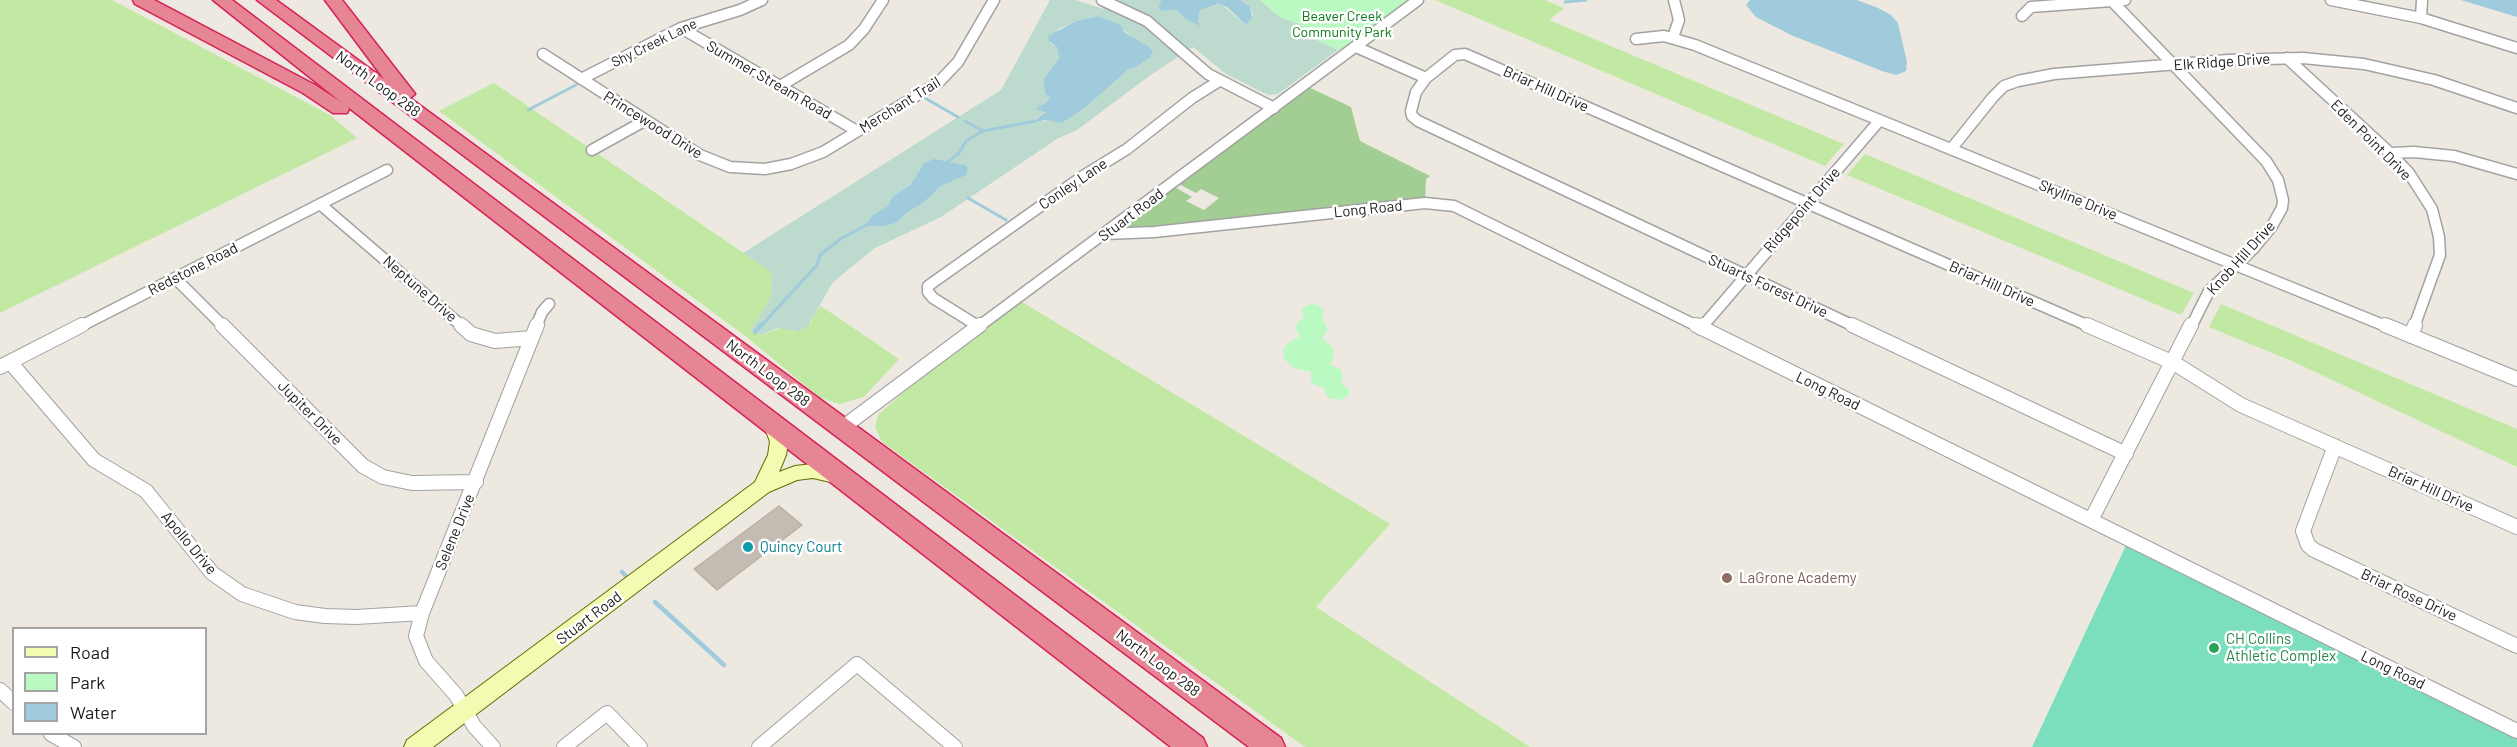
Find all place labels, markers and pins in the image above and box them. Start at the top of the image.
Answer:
place label: Quincy Court [760,538,843,556]
marker: Quincy Court [741,540,755,554]
place label: LaGrone Academy [1739,569,1857,587]
marker: LaGrone Academy [1720,571,1734,585]
place label: CH Collins Athletic Complex [2226,630,2336,665]
marker: CH Collins Athletic Complex [2207,641,2221,655]

